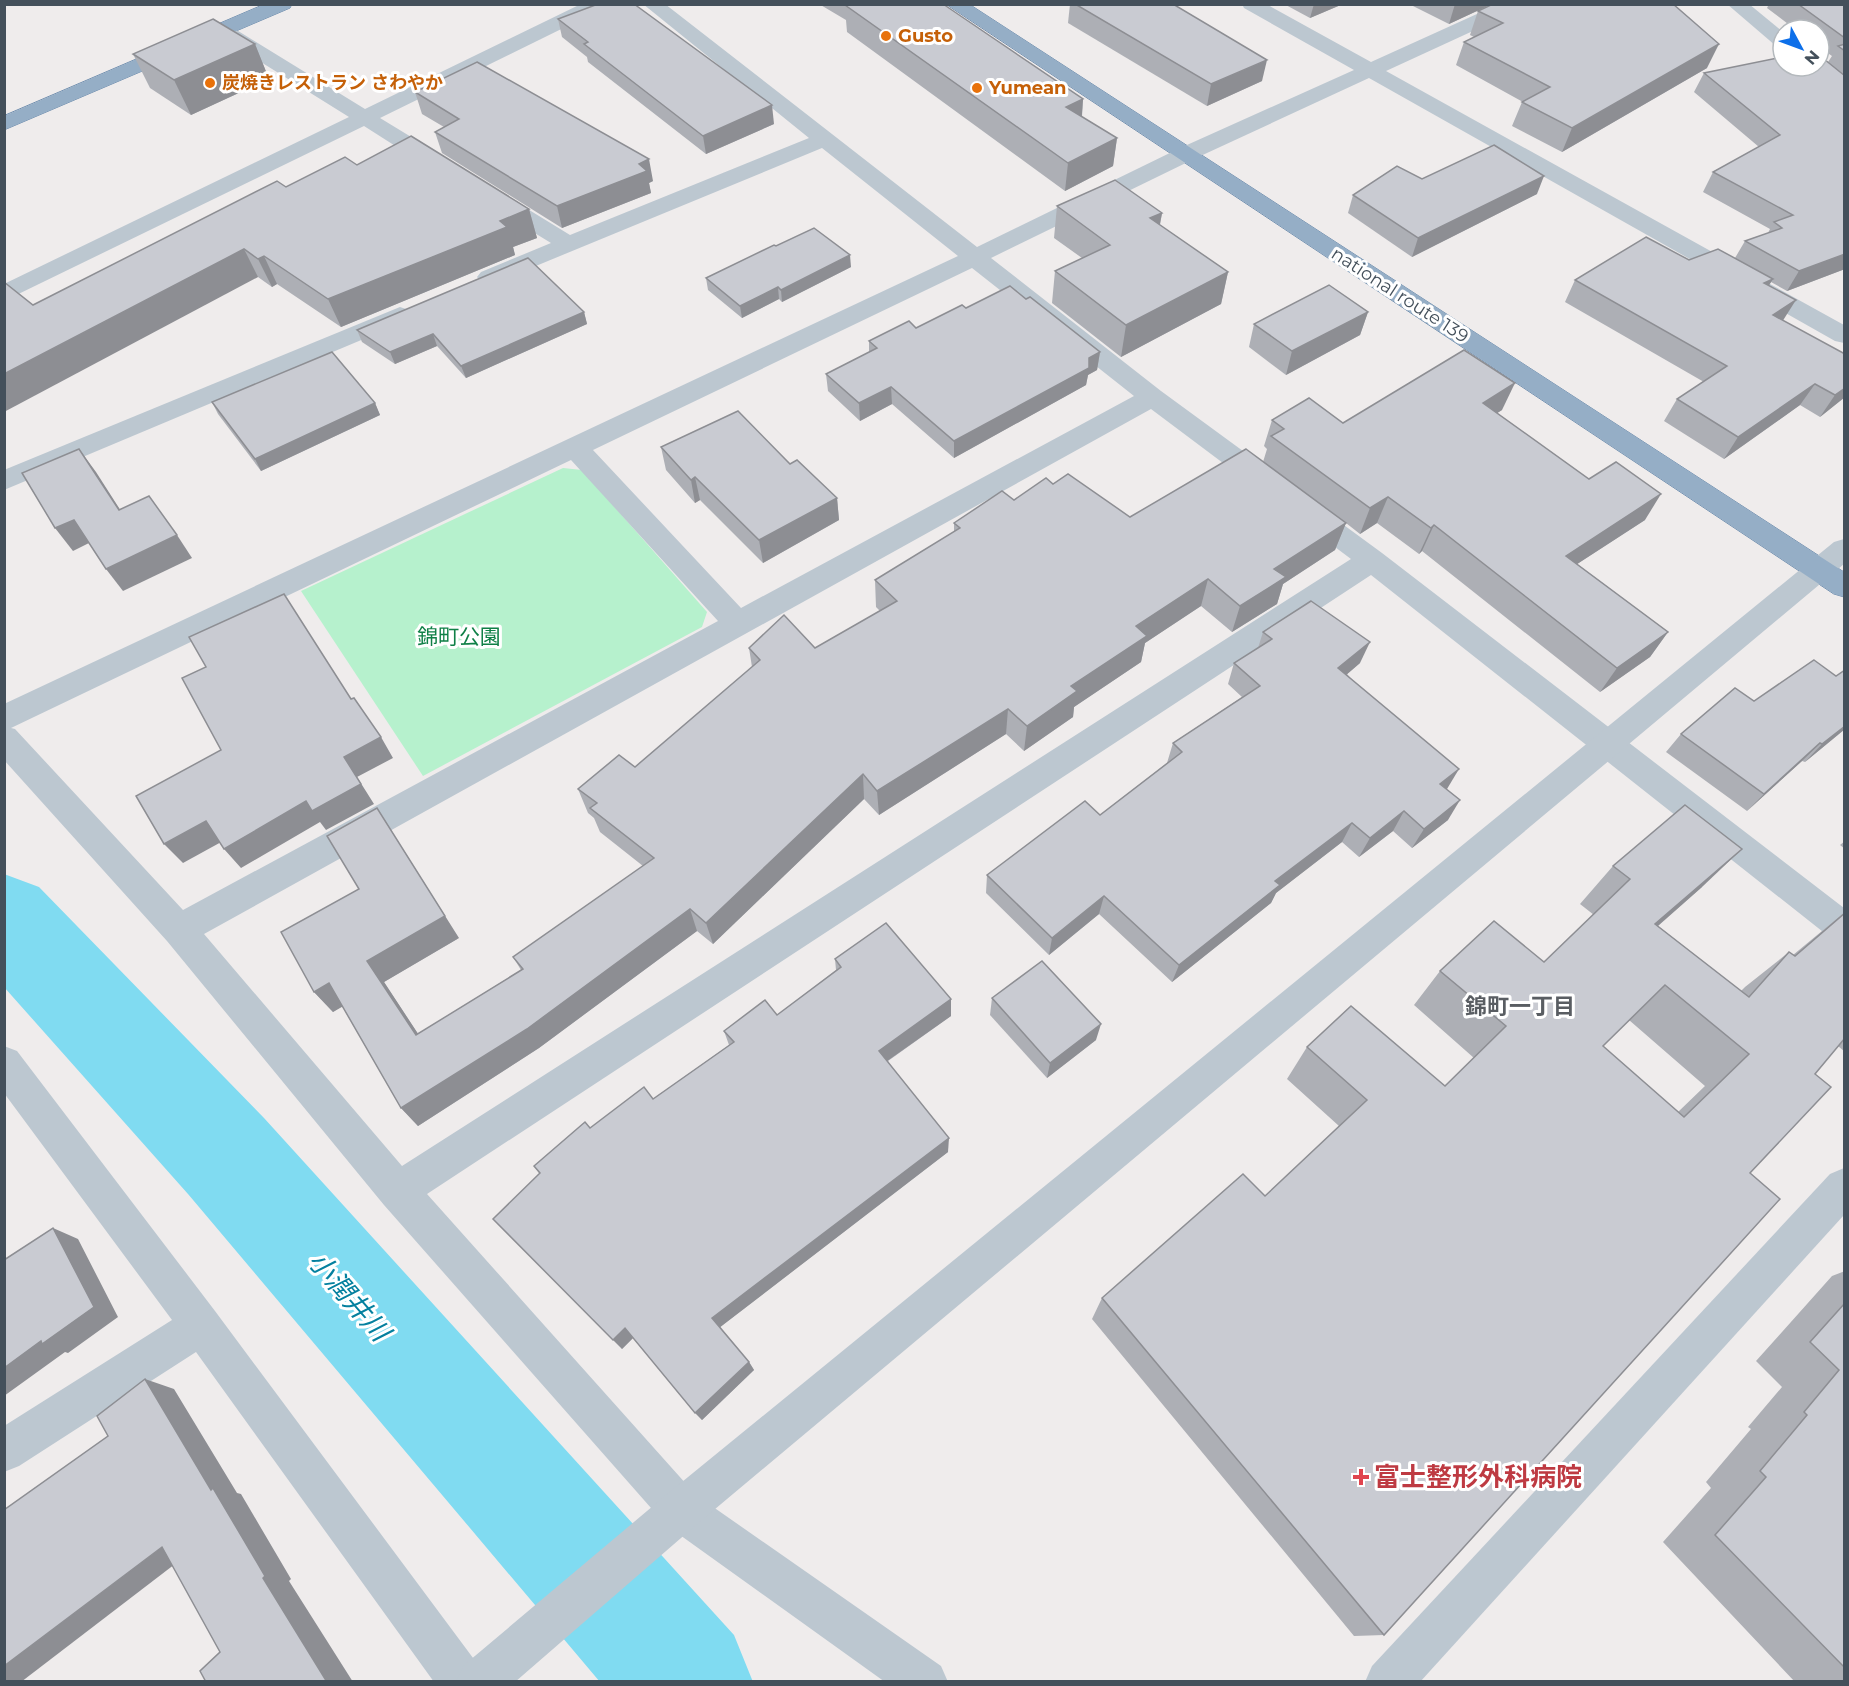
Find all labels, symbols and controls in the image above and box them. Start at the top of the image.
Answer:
north arrow [1771,18,1831,78]
place label: Gusto [898,25,953,47]
marker: Gusto [879,29,893,43]
text: N [1801,46,1823,69]
place label: 炭焼きレストラン さわやか [222,72,443,94]
marker: 炭焼きレストラン さわやか [203,76,217,90]
place label: Yumean [988,77,1067,99]
marker: Yumean [970,81,984,95]
street label: national route 139 [1327,242,1473,348]
park label: 錦町公園 [417,624,501,649]
district label: 錦町一丁目 [1465,993,1575,1020]
water label: 小潤井川 [301,1244,399,1350]
place label: 富士整形外科病院 [1374,1461,1582,1493]
marker: 富士整形外科病院 [1352,1468,1370,1486]

